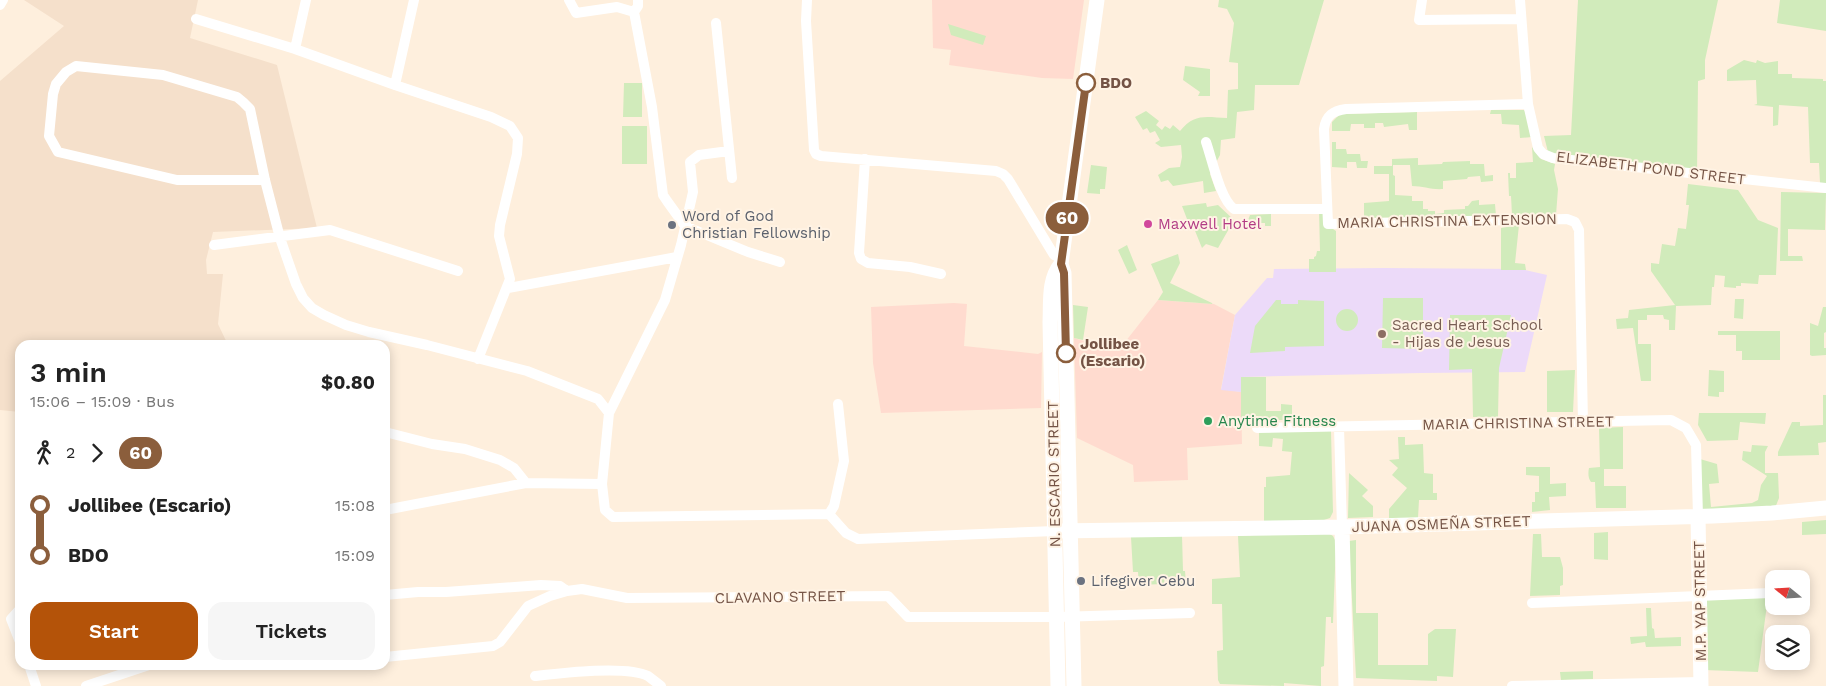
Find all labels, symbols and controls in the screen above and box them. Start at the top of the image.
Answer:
marker: BDO [1076,73,1096,93]
place label: BDO [1100,74,1132,92]
street label: ELIZABETH POND STREET [1555,147,1747,189]
line badge: 60 [1044,202,1090,234]
place label: Word of God Christian Fellowship [682,207,831,242]
text: 60 [1056,207,1078,228]
street label: MARIA CHRISTINA EXTENSION [1337,210,1557,232]
place label: Maxwell Hotel [1158,215,1262,233]
marker: Maxwell Hotel [1142,218,1154,230]
marker: Word of God Christian Fellowship [666,219,678,231]
place label: Sacred Heart School - Hijas de Jesus [1392,316,1543,351]
marker: Sacred Heart School - Hijas de Jesus [1376,328,1388,340]
place label: Jollibee (Escario) [1080,335,1145,370]
marker: Jollibee (Escario) [1056,343,1076,363]
text: 3 min [30,356,107,389]
text: $0.80 [321,371,375,394]
text: 15:06 – 15:09 · Bus [30,392,175,411]
street label: N. ESCARIO STREET [1044,401,1064,547]
place label: Anytime Fitness [1218,412,1336,430]
street label: MARIA CHRISTINA STREET [1422,412,1614,434]
marker: Anytime Fitness [1202,415,1214,427]
icon: walk [30,439,58,467]
icon: forward [83,439,111,467]
text: 60 [129,442,152,463]
text: 2 [66,443,75,462]
text: Jollibee (Escario) [68,494,231,517]
text: 15:08 [335,496,375,515]
street label: JUANA OSMEÑA STREET [1351,512,1531,536]
street label: M.P. YAP STREET [1690,541,1710,661]
text: BDO [68,544,109,567]
text: 15:09 [335,546,375,565]
north arrow [1765,570,1810,615]
map controls [1765,570,1810,670]
place label: Lifegiver Cebu [1091,572,1195,590]
marker: Lifegiver Cebu [1075,575,1087,587]
street label: CLAVANO STREET [714,587,846,607]
button: Start [30,602,198,660]
button: Tickets [208,602,375,660]
button: layers [1765,625,1810,670]

